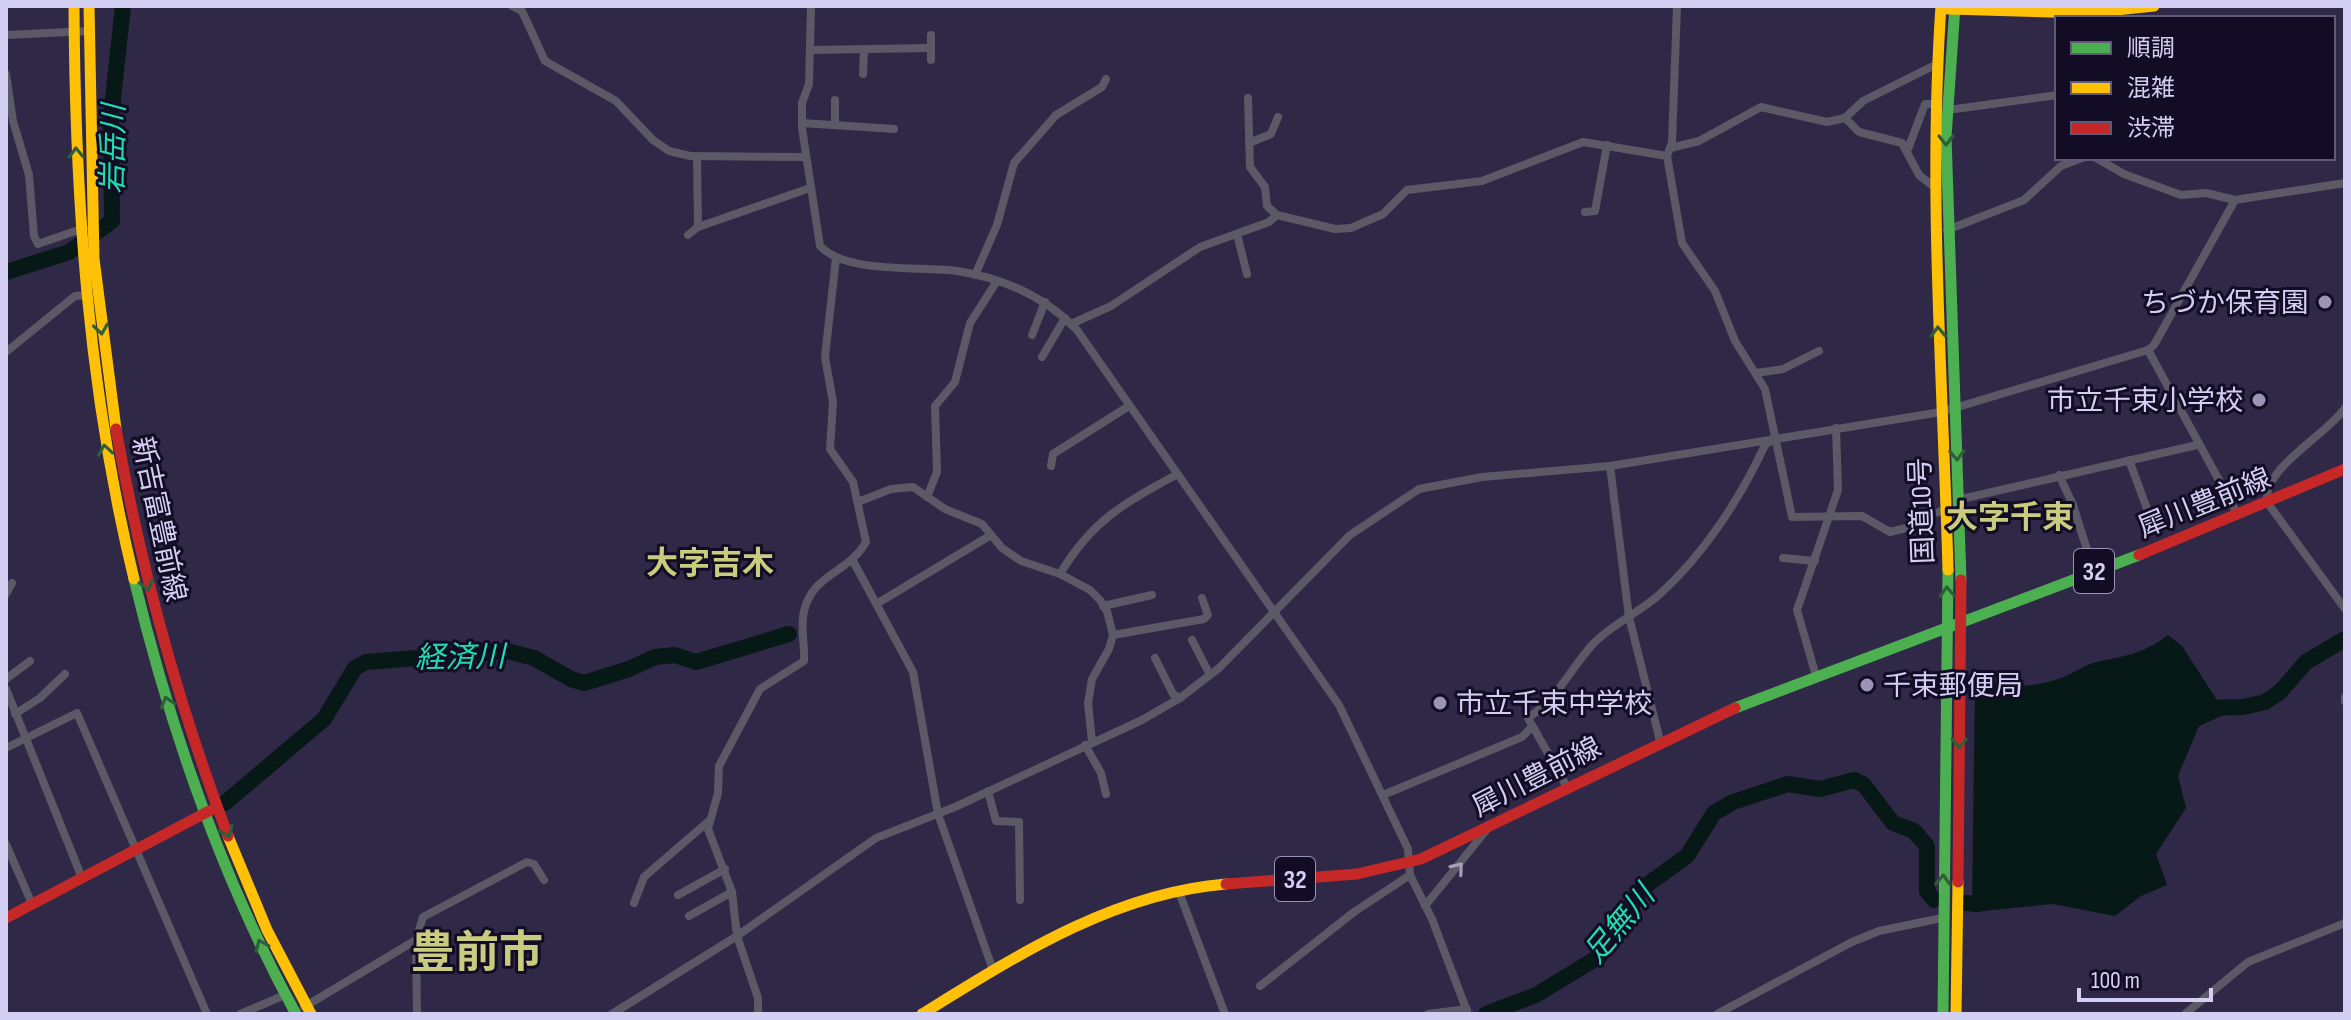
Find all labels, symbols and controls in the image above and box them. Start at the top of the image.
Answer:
legend [2055,16,2335,160]
text: 順調 [2127,34,2175,63]
text: 混雑 [2127,74,2175,103]
water label: 岩岳川 [95,101,133,194]
text: 渋滞 [2127,114,2175,143]
one-way arrow [1937,134,1955,147]
one-way arrow [68,146,85,159]
place label: ちづか保育園 [2141,287,2309,320]
marker: ちづか保育園 [2316,293,2334,311]
one-way arrow [93,323,110,336]
one-way arrow [1930,325,1947,338]
place label: 市立千束小学校 [2047,385,2243,418]
marker: 市立千束小学校 [2250,391,2268,409]
street label: 新吉富豊前線 [125,434,192,605]
one-way arrow [98,443,115,457]
one-way arrow [1948,449,1965,462]
street label: 国道10号 [1904,457,1941,565]
street label: 犀川豊前線 [2133,462,2276,545]
district label: 大字千束 [1946,499,2074,538]
district label: 大字吉木 [646,545,774,584]
road number: 32 [2074,549,2114,593]
one-way arrow [138,577,155,591]
one-way arrow [1939,585,1956,598]
water label: 経済川 [415,639,508,677]
place label: 千束郵便局 [1883,670,2023,703]
marker: 千束郵便局 [1858,676,1876,694]
place label: 市立千束中学校 [1456,688,1652,721]
marker: 市立千束中学校 [1431,694,1449,712]
one-way arrow [161,696,177,710]
street label: 犀川豊前線 [1467,731,1607,824]
one-way arrow [1950,737,1968,750]
one-way arrow [217,824,233,838]
road number: 32 [1275,857,1315,901]
one-way arrow [1448,862,1463,877]
one-way arrow [1935,873,1952,886]
water label: 足無川 [1577,876,1664,971]
district label: 豊前市 [411,927,543,980]
one-way arrow [254,938,270,953]
scale bar [2079,952,2211,1002]
text: 100 m [2091,966,2140,995]

